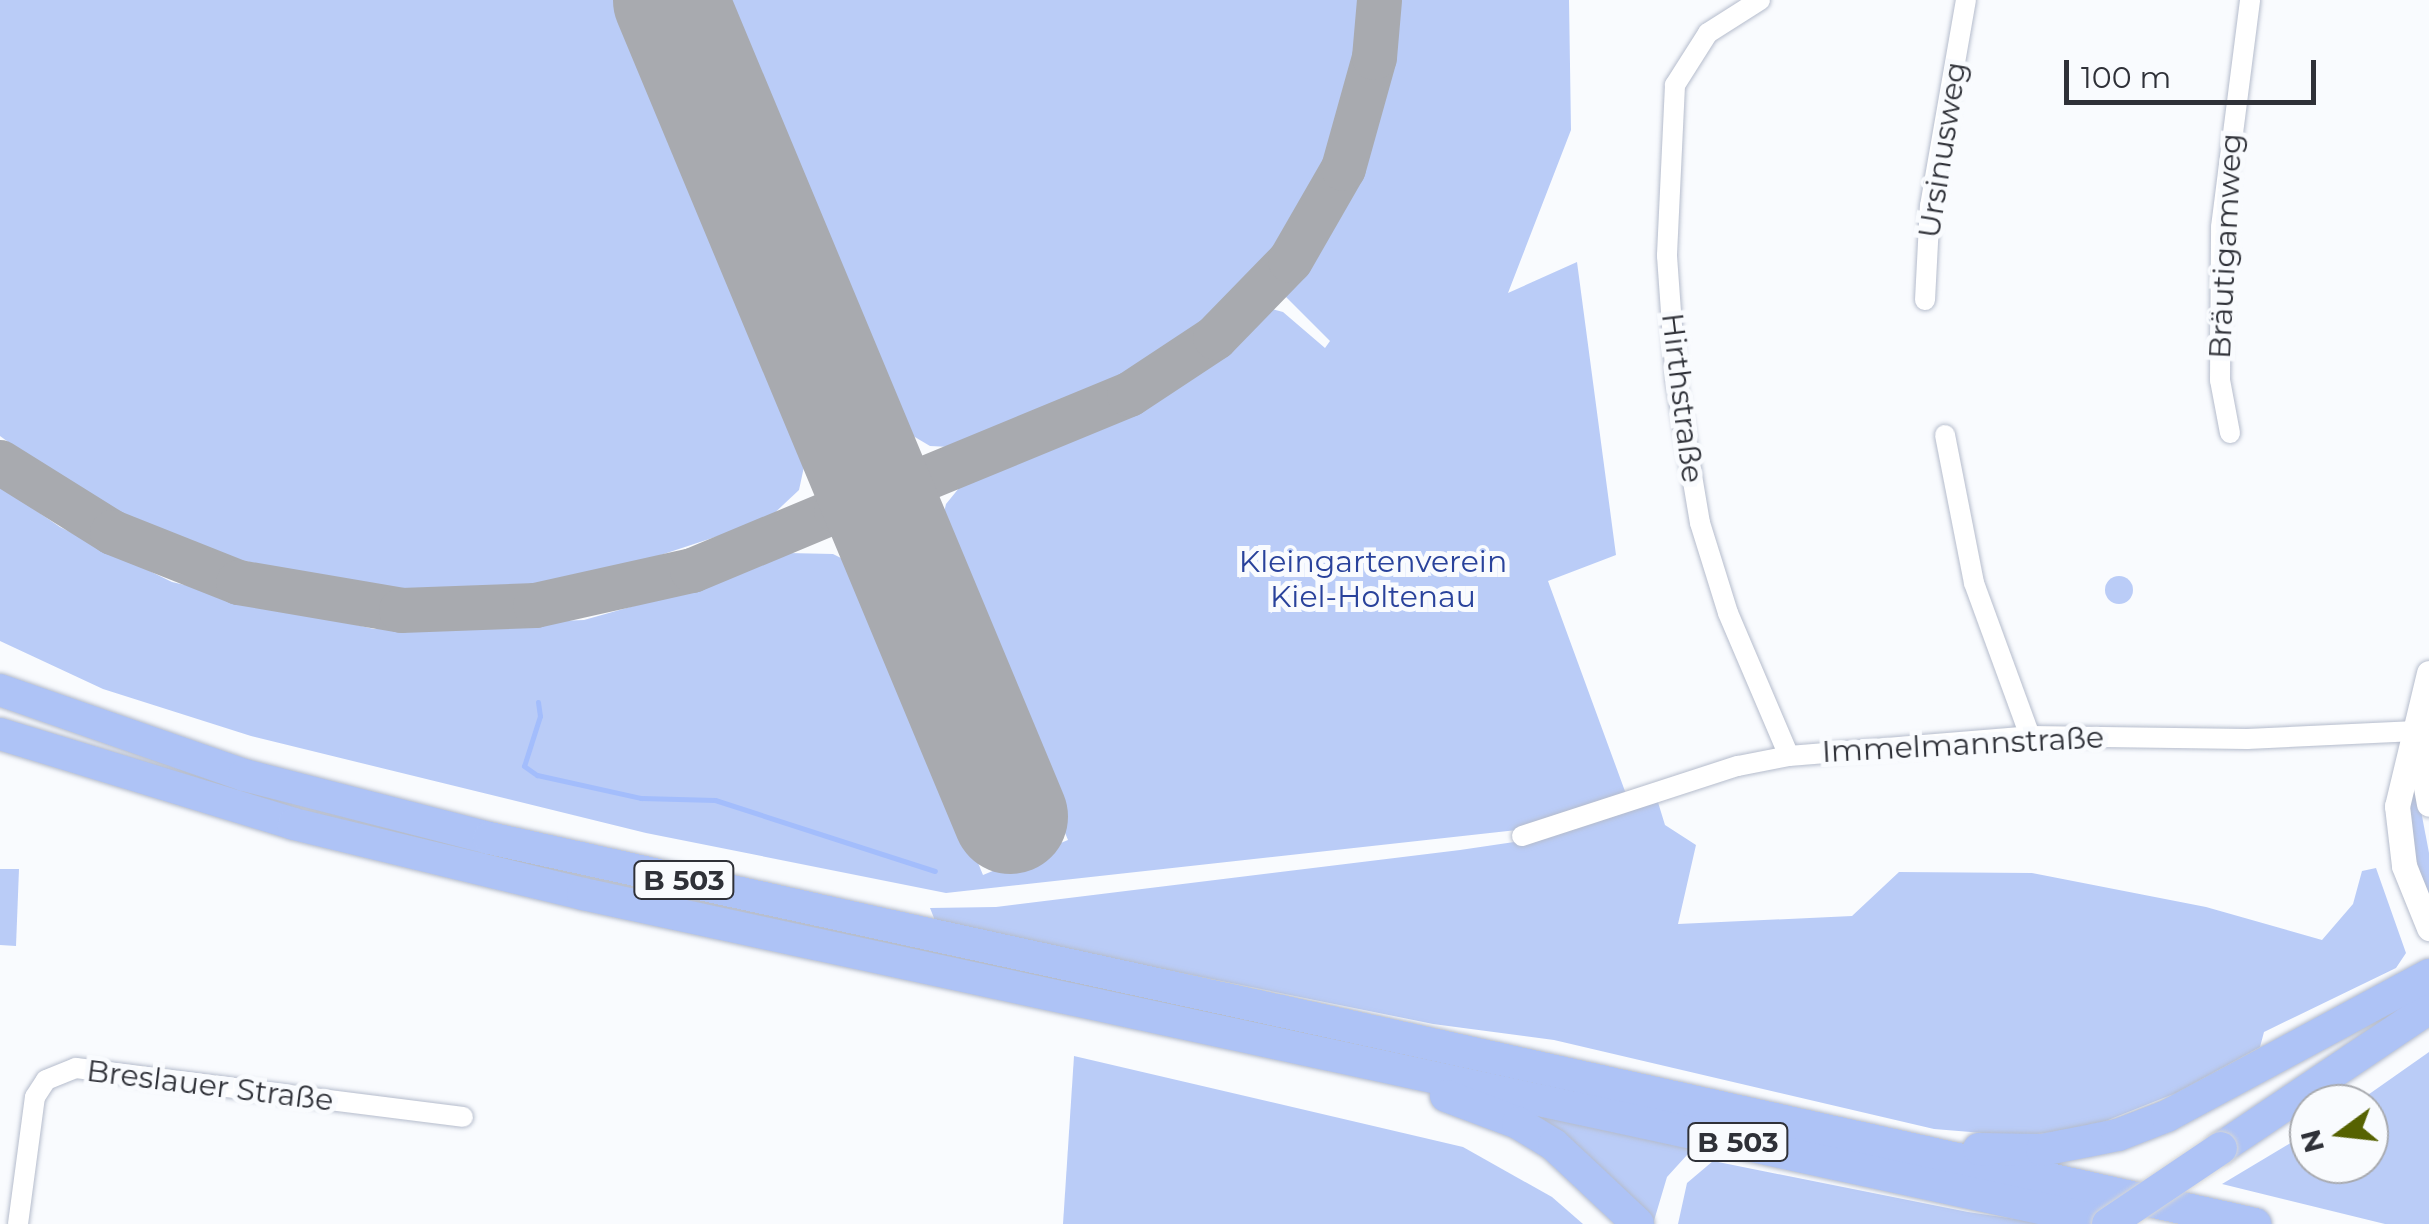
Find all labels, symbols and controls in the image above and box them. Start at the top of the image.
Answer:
scale bar [2069,40,2322,102]
street label: Ursinusweg [1911,59,1975,241]
text: 100 m [2081,59,2171,96]
street label: Bräutigamweg [2202,132,2250,360]
street label: Hirthstraße [1654,311,1710,485]
park label: Kleingartenverein Kiel-Holtenau [1239,544,1507,614]
street label: Immelmannstraße [1821,720,2105,770]
road number: B 503 [632,857,736,903]
street label: Breslauer Straße [85,1053,335,1119]
north arrow [2289,1084,2389,1184]
road number: B 503 [1686,1119,1790,1165]
text: N [2293,1126,2331,1157]

